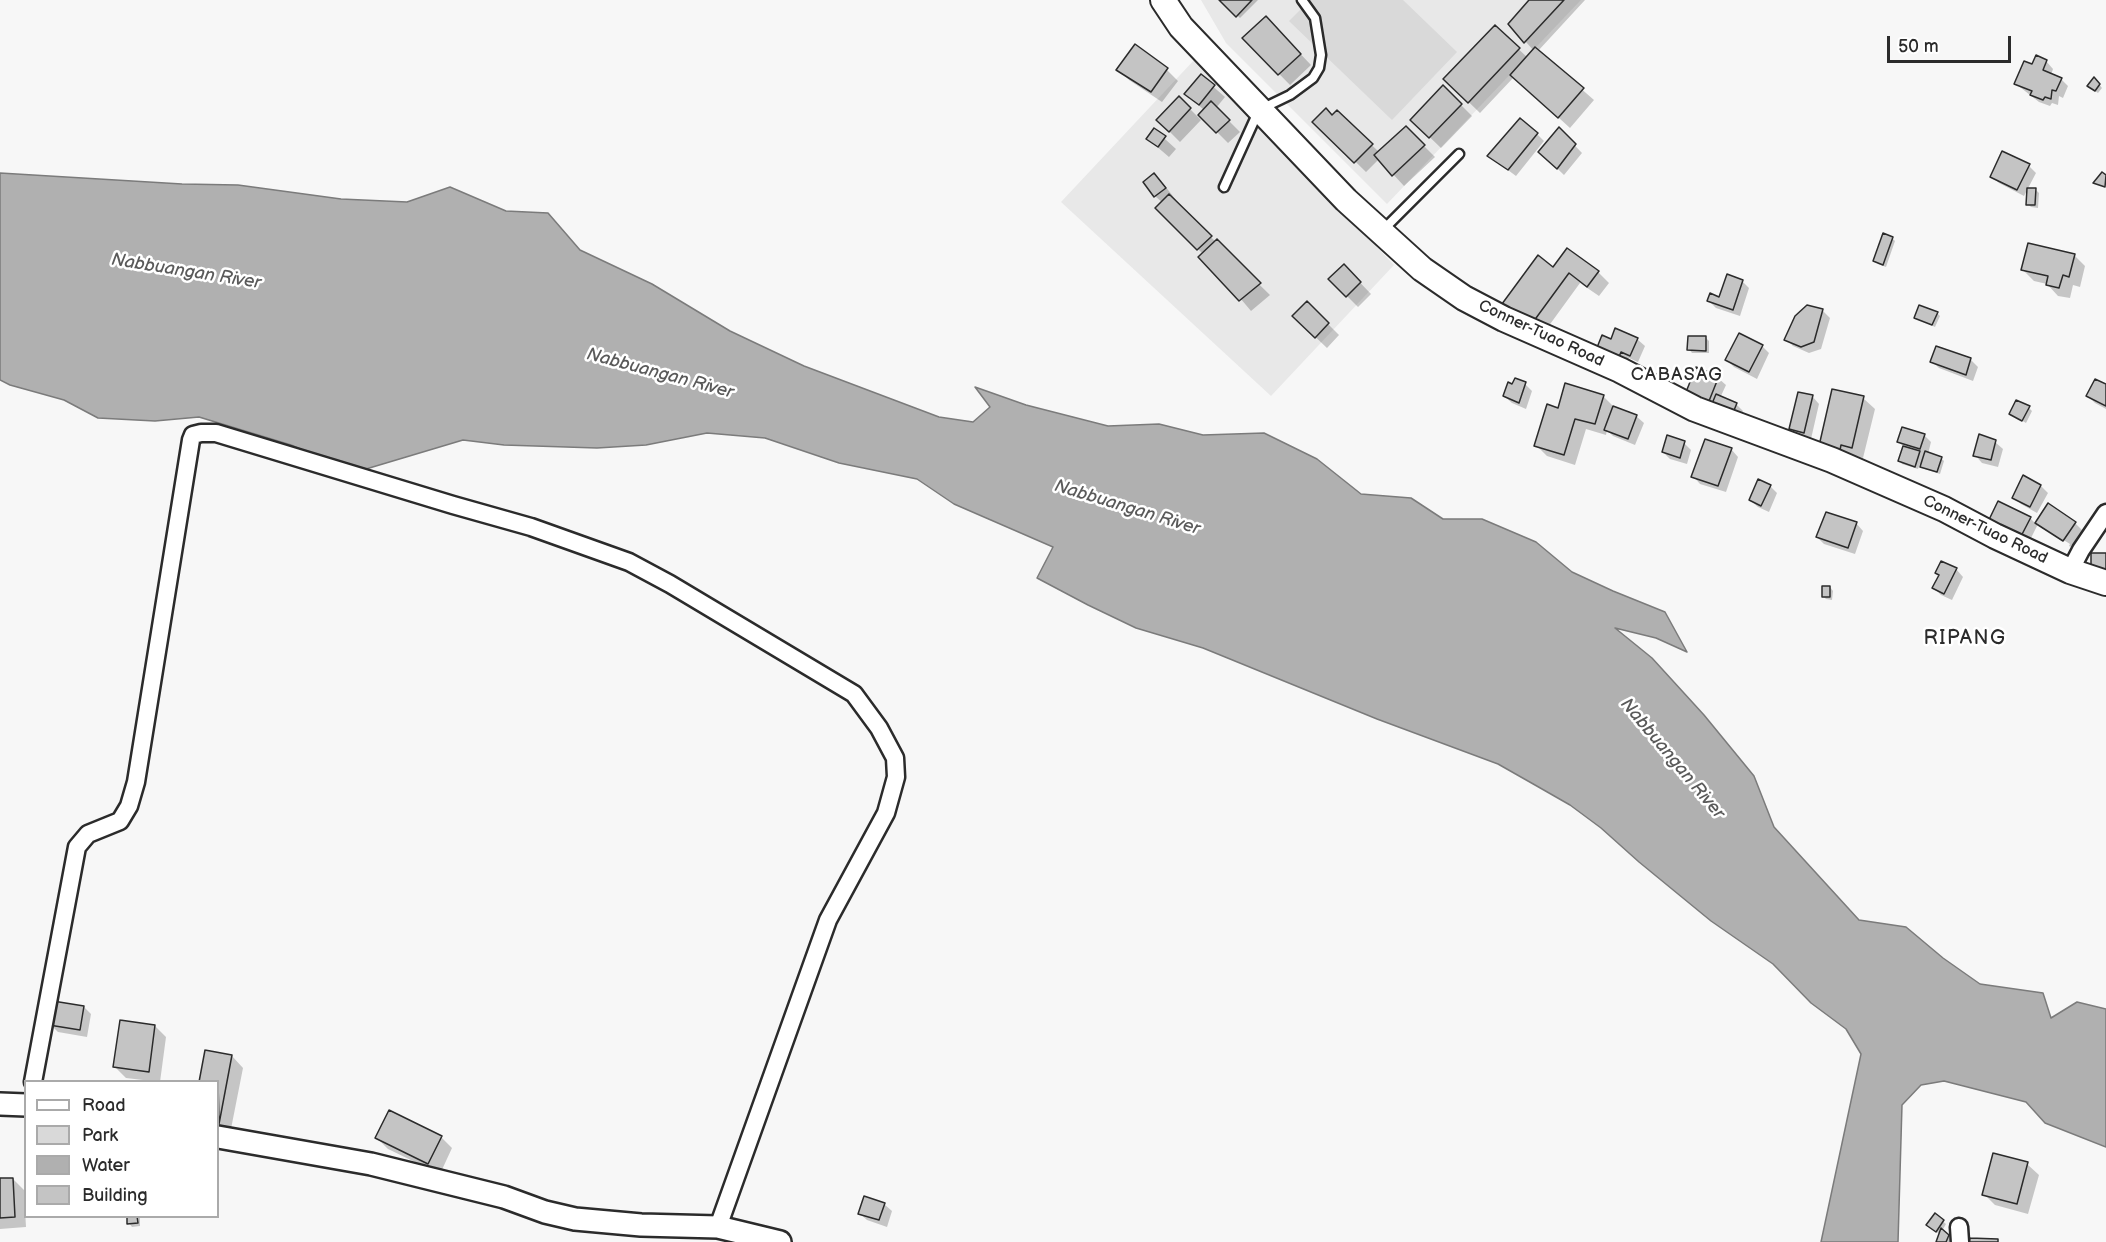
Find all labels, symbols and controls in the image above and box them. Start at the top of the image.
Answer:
scale bar [1890,24,2014,62]
text: 50 m [1898,36,1939,57]
water label: Nabbuangan River [110,250,262,294]
street label: Conner-Tuao Road [1475,296,1607,372]
water label: Nabbuangan River [584,344,736,404]
district label: CABASAG [1631,364,1723,386]
water label: Nabbuangan River [1052,476,1202,540]
street label: Conner-Tuao Road [1920,491,2050,569]
district label: RIPANG [1924,627,2006,651]
water label: Nabbuangan River [1615,694,1729,824]
legend [24,1080,219,1218]
text: Road [82,1095,126,1116]
text: Park [82,1125,118,1146]
text: Water [82,1155,130,1176]
text: Building [82,1185,148,1206]

